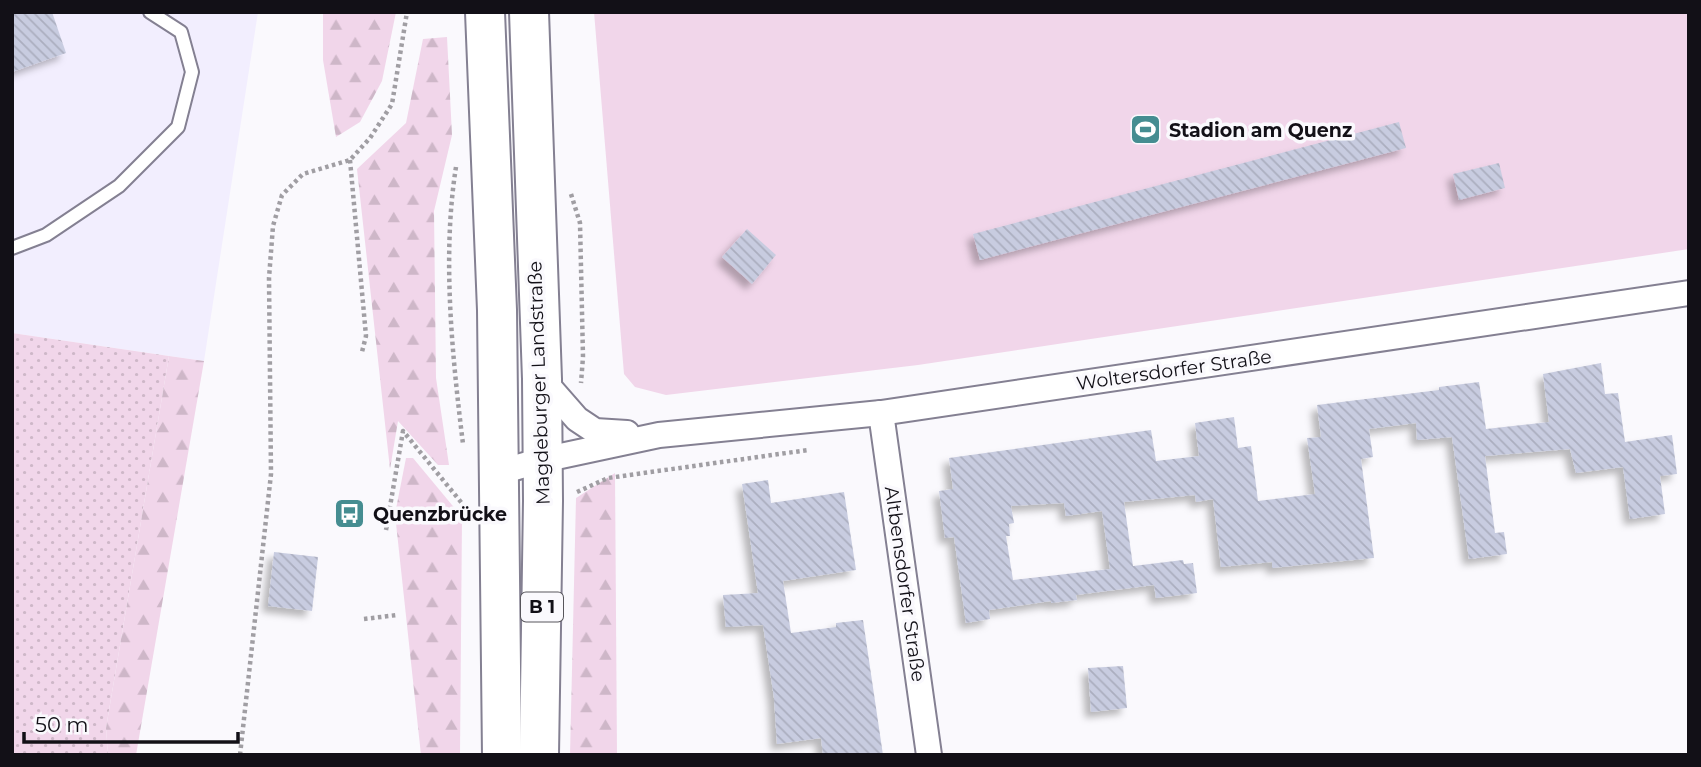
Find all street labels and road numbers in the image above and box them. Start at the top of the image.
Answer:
street label: Magdeburger Landstraße [523,261,555,505]
street label: Woltersdorfer Straße [1075,345,1273,395]
street label: Altbensdorfer Straße [880,485,930,683]
road number: B 1 [521,592,563,622]

